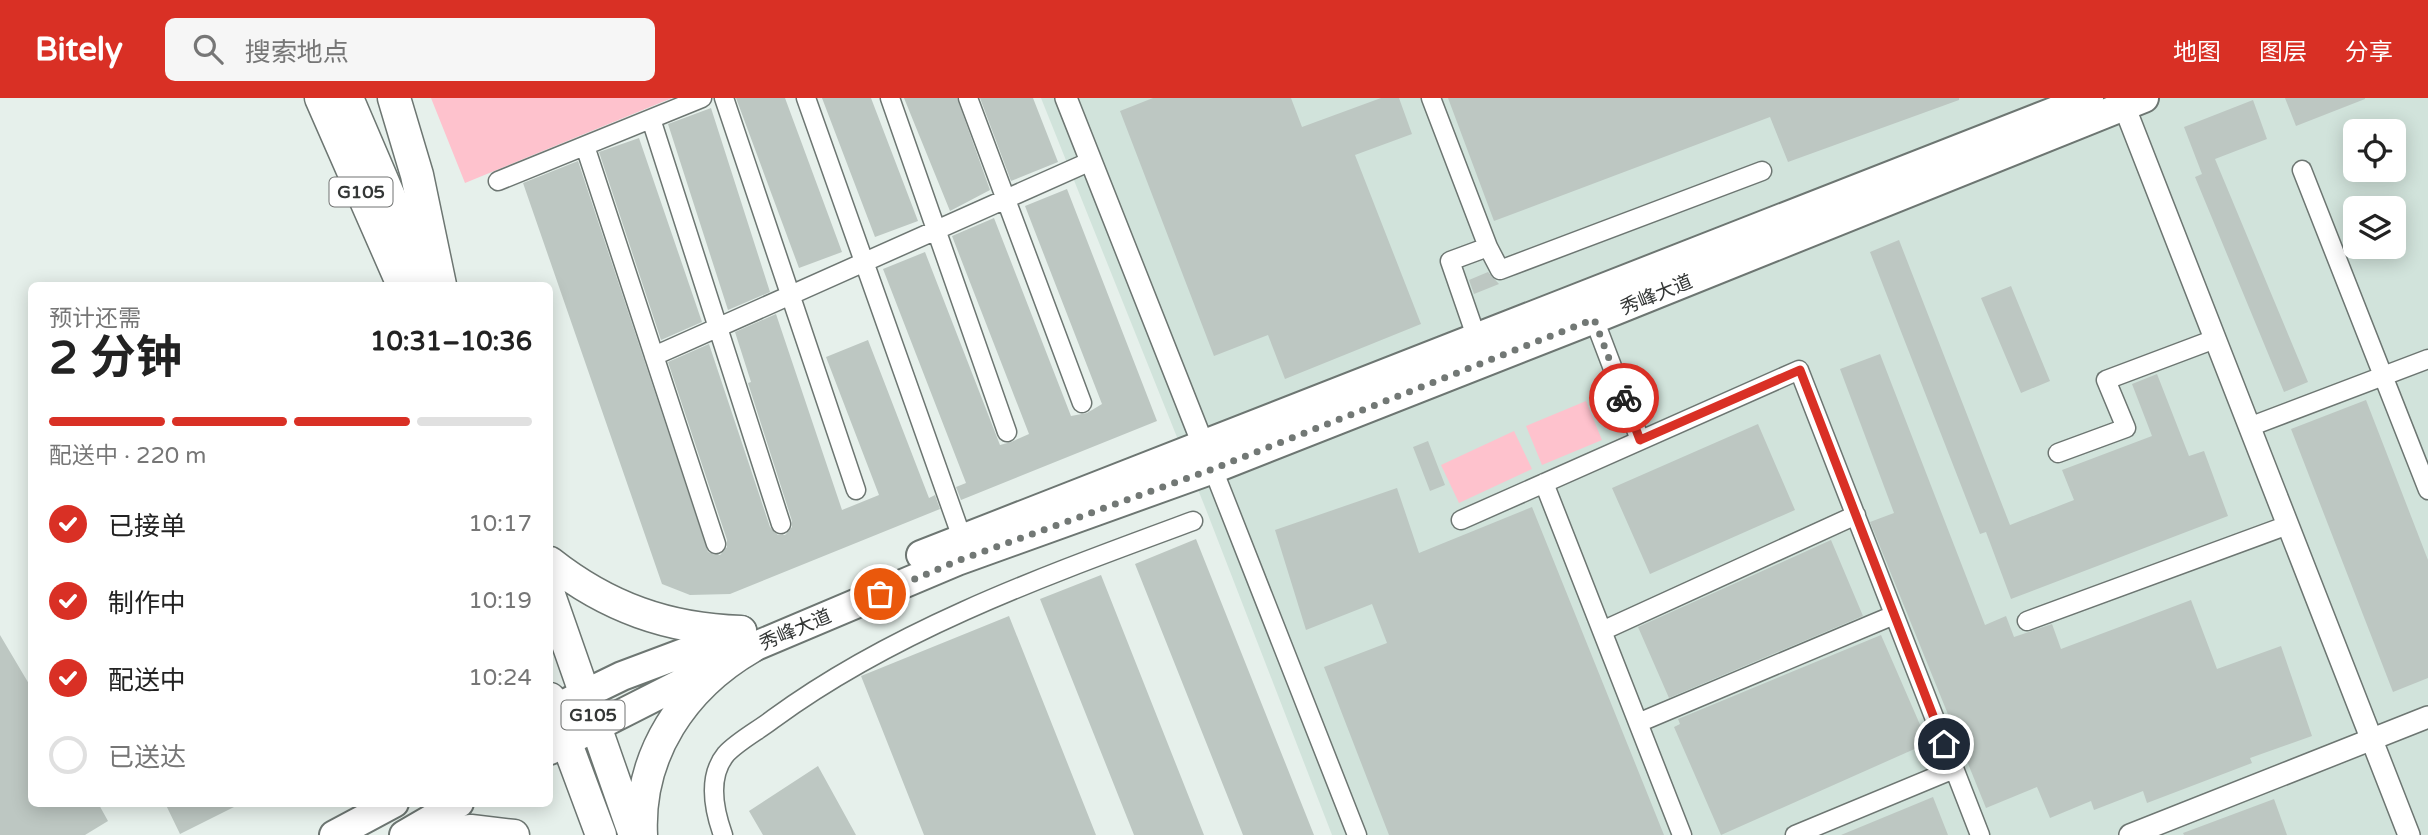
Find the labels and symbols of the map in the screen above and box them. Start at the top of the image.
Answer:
road number: G105 [330,178,392,206]
street label: 秀峰大道 [1617,270,1696,319]
courier [1589,363,1659,433]
pin [850,564,910,624]
street label: 秀峰大道 [756,605,835,655]
road number: G105 [562,700,624,730]
pin [1914,714,1974,774]

